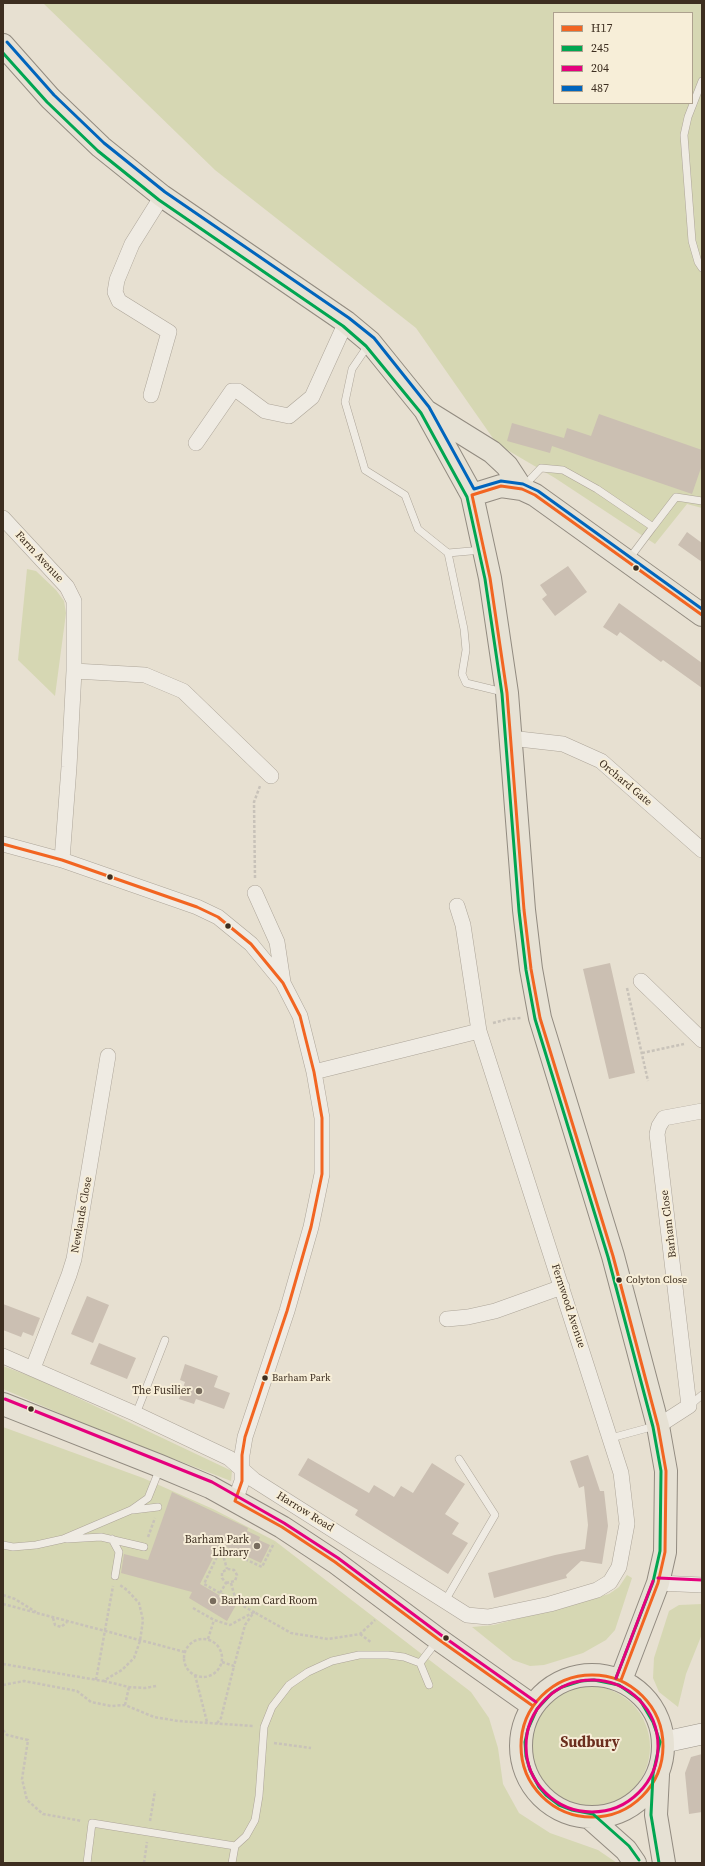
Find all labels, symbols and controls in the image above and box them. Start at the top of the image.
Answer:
legend [553,12,693,104]
text: H17 [591,20,612,36]
text: 245 [591,40,609,56]
text: 204 [591,60,609,76]
text: 487 [591,80,609,96]
street label: Farm Avenue [12,529,66,585]
unlabelled marker [631,563,641,573]
street label: Orchard Gate [596,757,654,809]
unlabelled marker [105,872,115,882]
unlabelled marker [223,921,233,931]
street label: Newlands Close [69,1176,95,1254]
street label: Barham Close [658,1189,680,1259]
street label: Fernwood Avenue [548,1262,588,1350]
place label: Colyton Close [626,1274,687,1286]
marker: Colyton Close [614,1275,624,1285]
place label: Barham Park [272,1372,330,1384]
marker: Barham Park [260,1373,270,1383]
place label: The Fusilier [132,1384,191,1398]
marker: The Fusilier [194,1386,204,1396]
unlabelled marker [26,1404,36,1414]
street label: Harrow Road [274,1489,336,1535]
place label: Barham Park Library [185,1533,249,1559]
marker: Barham Park Library [252,1541,262,1551]
place label: Barham Card Room [221,1594,317,1608]
marker: Barham Card Room [208,1596,218,1606]
unlabelled marker [441,1633,451,1643]
district label: Sudbury [560,1734,620,1752]

